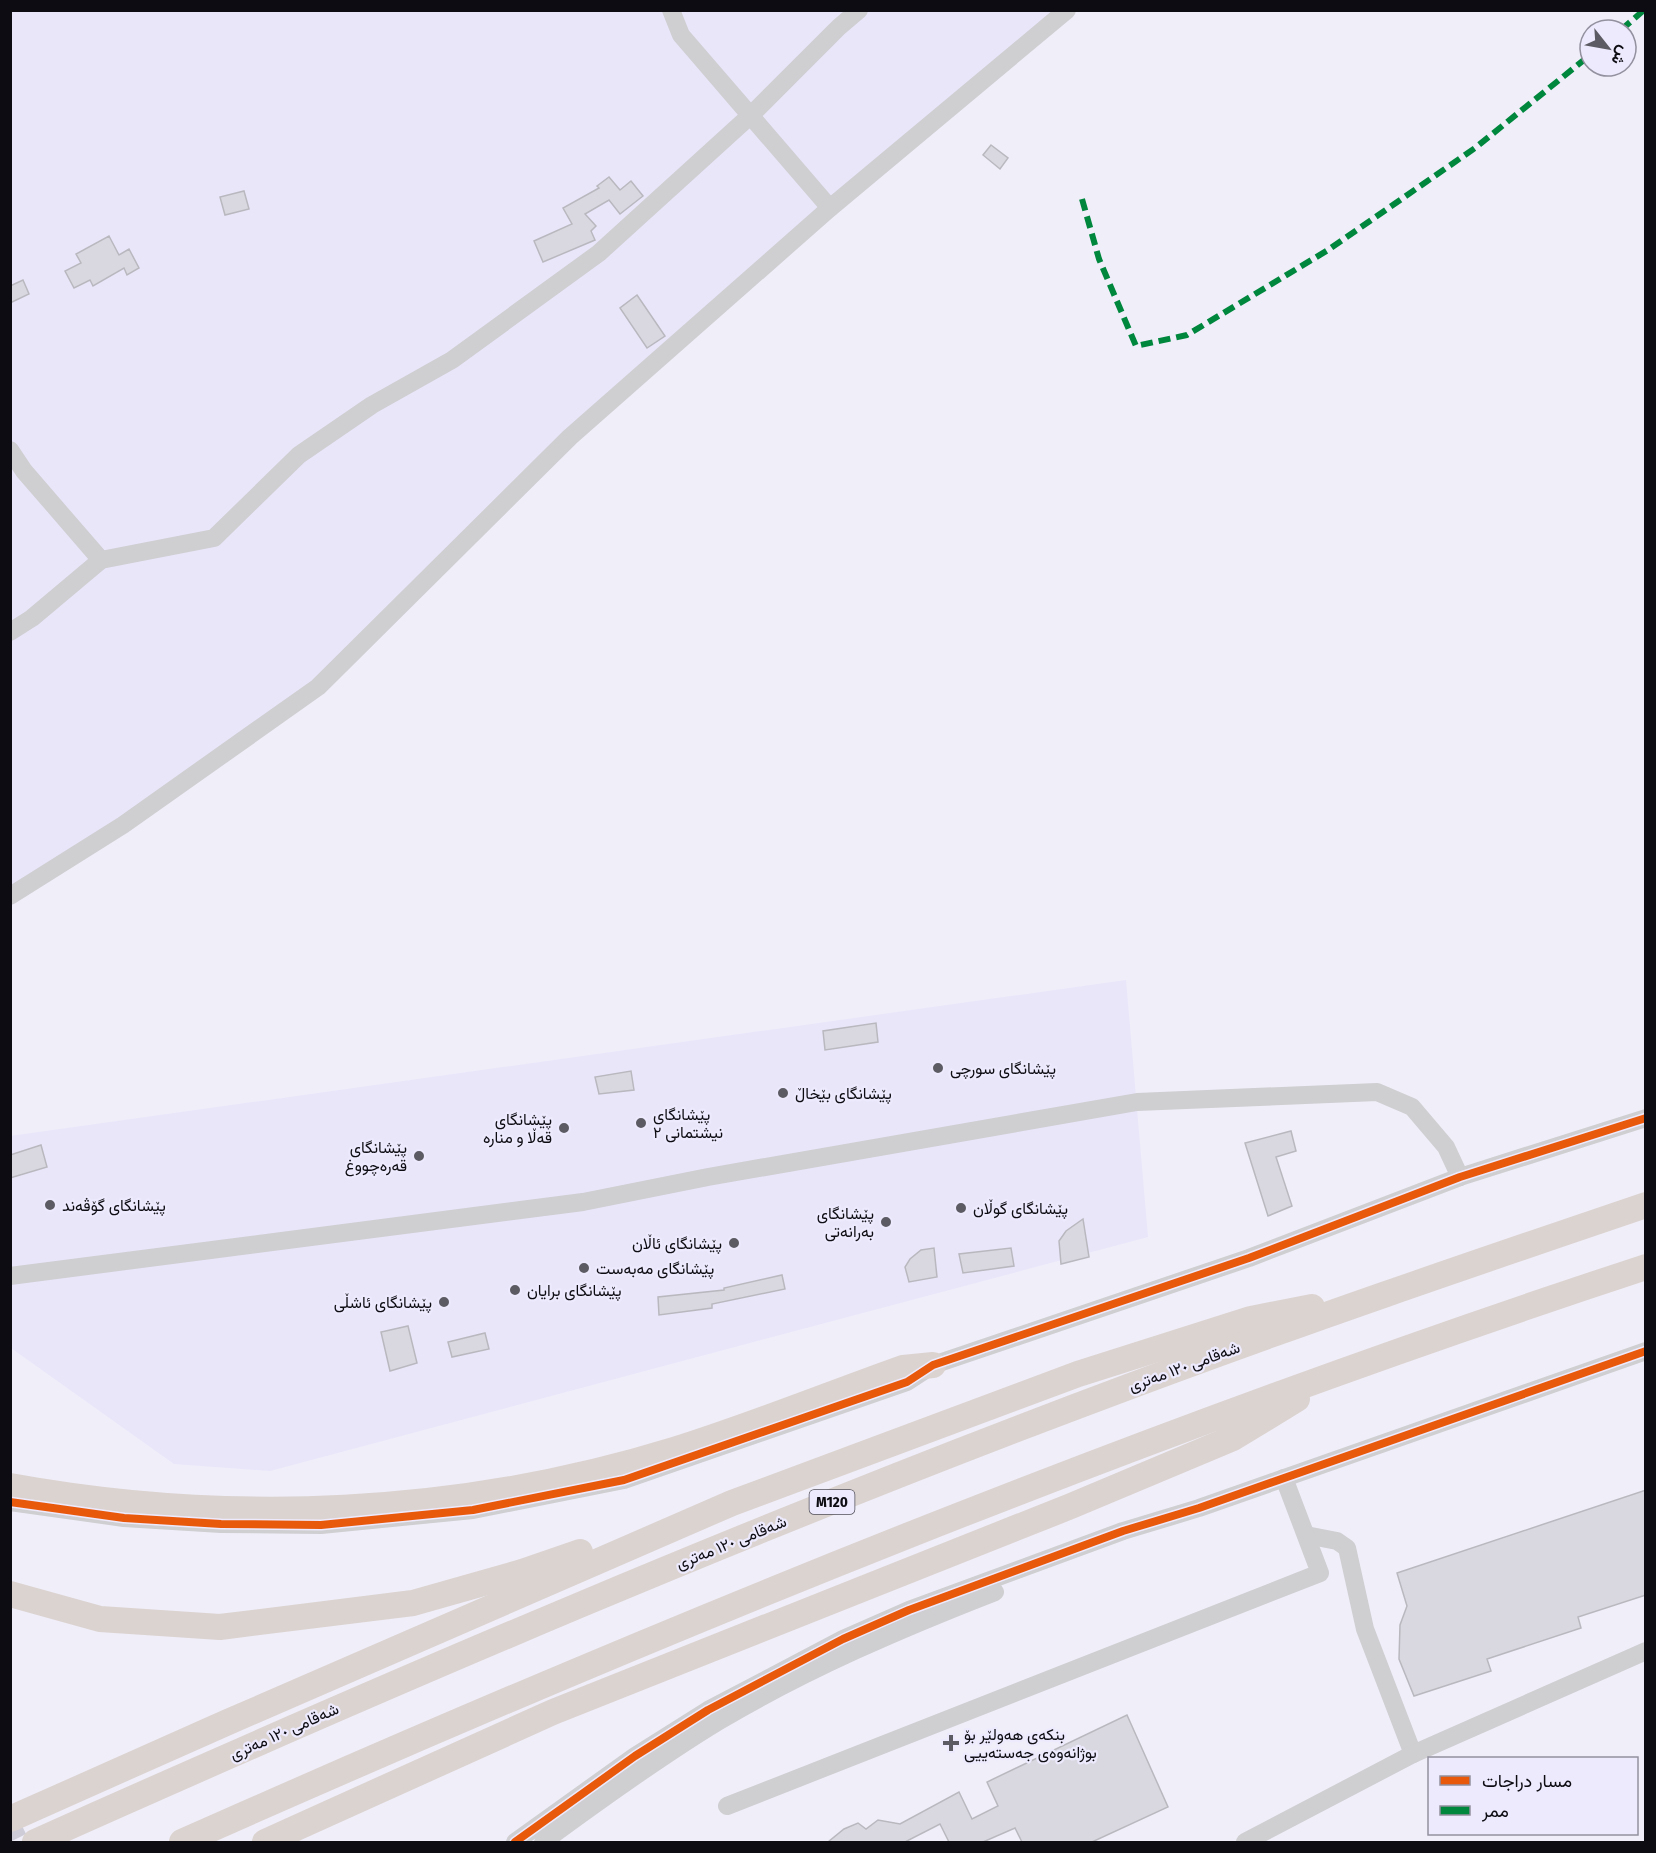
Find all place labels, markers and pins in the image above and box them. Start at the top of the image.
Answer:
place label: پێشانگای سورچی [950,1059,1056,1080]
marker: پێشانگای سورچی [931,1061,945,1075]
place label: پێشانگای بێخاڵ [795,1084,892,1105]
marker: پێشانگای بێخاڵ [776,1086,790,1100]
place label: پێشانگای نیشتمانی ٢ [653,1105,723,1143]
place label: پێشانگای قەڵا و منارە [483,1110,552,1148]
marker: پێشانگای نیشتمانی ٢ [634,1116,648,1130]
marker: پێشانگای قەڵا و منارە [557,1121,571,1135]
place label: پێشانگای قەرەچووغ [345,1138,407,1177]
marker: پێشانگای قەرەچووغ [412,1149,426,1163]
place label: پێشانگای گۆڤەند [62,1196,166,1217]
marker: پێشانگای گۆڤەند [43,1198,57,1212]
place label: پێشانگای گوڵان [973,1199,1068,1220]
marker: پێشانگای گوڵان [954,1201,968,1215]
place label: پێشانگای بەرانەتی [817,1204,874,1242]
marker: پێشانگای بەرانەتی [879,1215,893,1229]
place label: پێشانگای ئاڵان [632,1234,722,1255]
marker: پێشانگای ئاڵان [727,1236,741,1250]
place label: پێشانگای مەبەست [596,1259,714,1280]
marker: پێشانگای مەبەست [577,1261,591,1275]
place label: پێشانگای برایان [527,1281,622,1302]
marker: پێشانگای برایان [508,1283,522,1297]
place label: پێشانگای ئاشڵی [334,1293,432,1314]
marker: پێشانگای ئاشڵی [437,1295,451,1309]
place label: بنکەی هەولێر بۆ بوژانەوەی جەستەییی [964,1725,1097,1763]
marker: بنکەی هەولێر بۆ بوژانەوەی جەستەییی [942,1734,960,1752]

